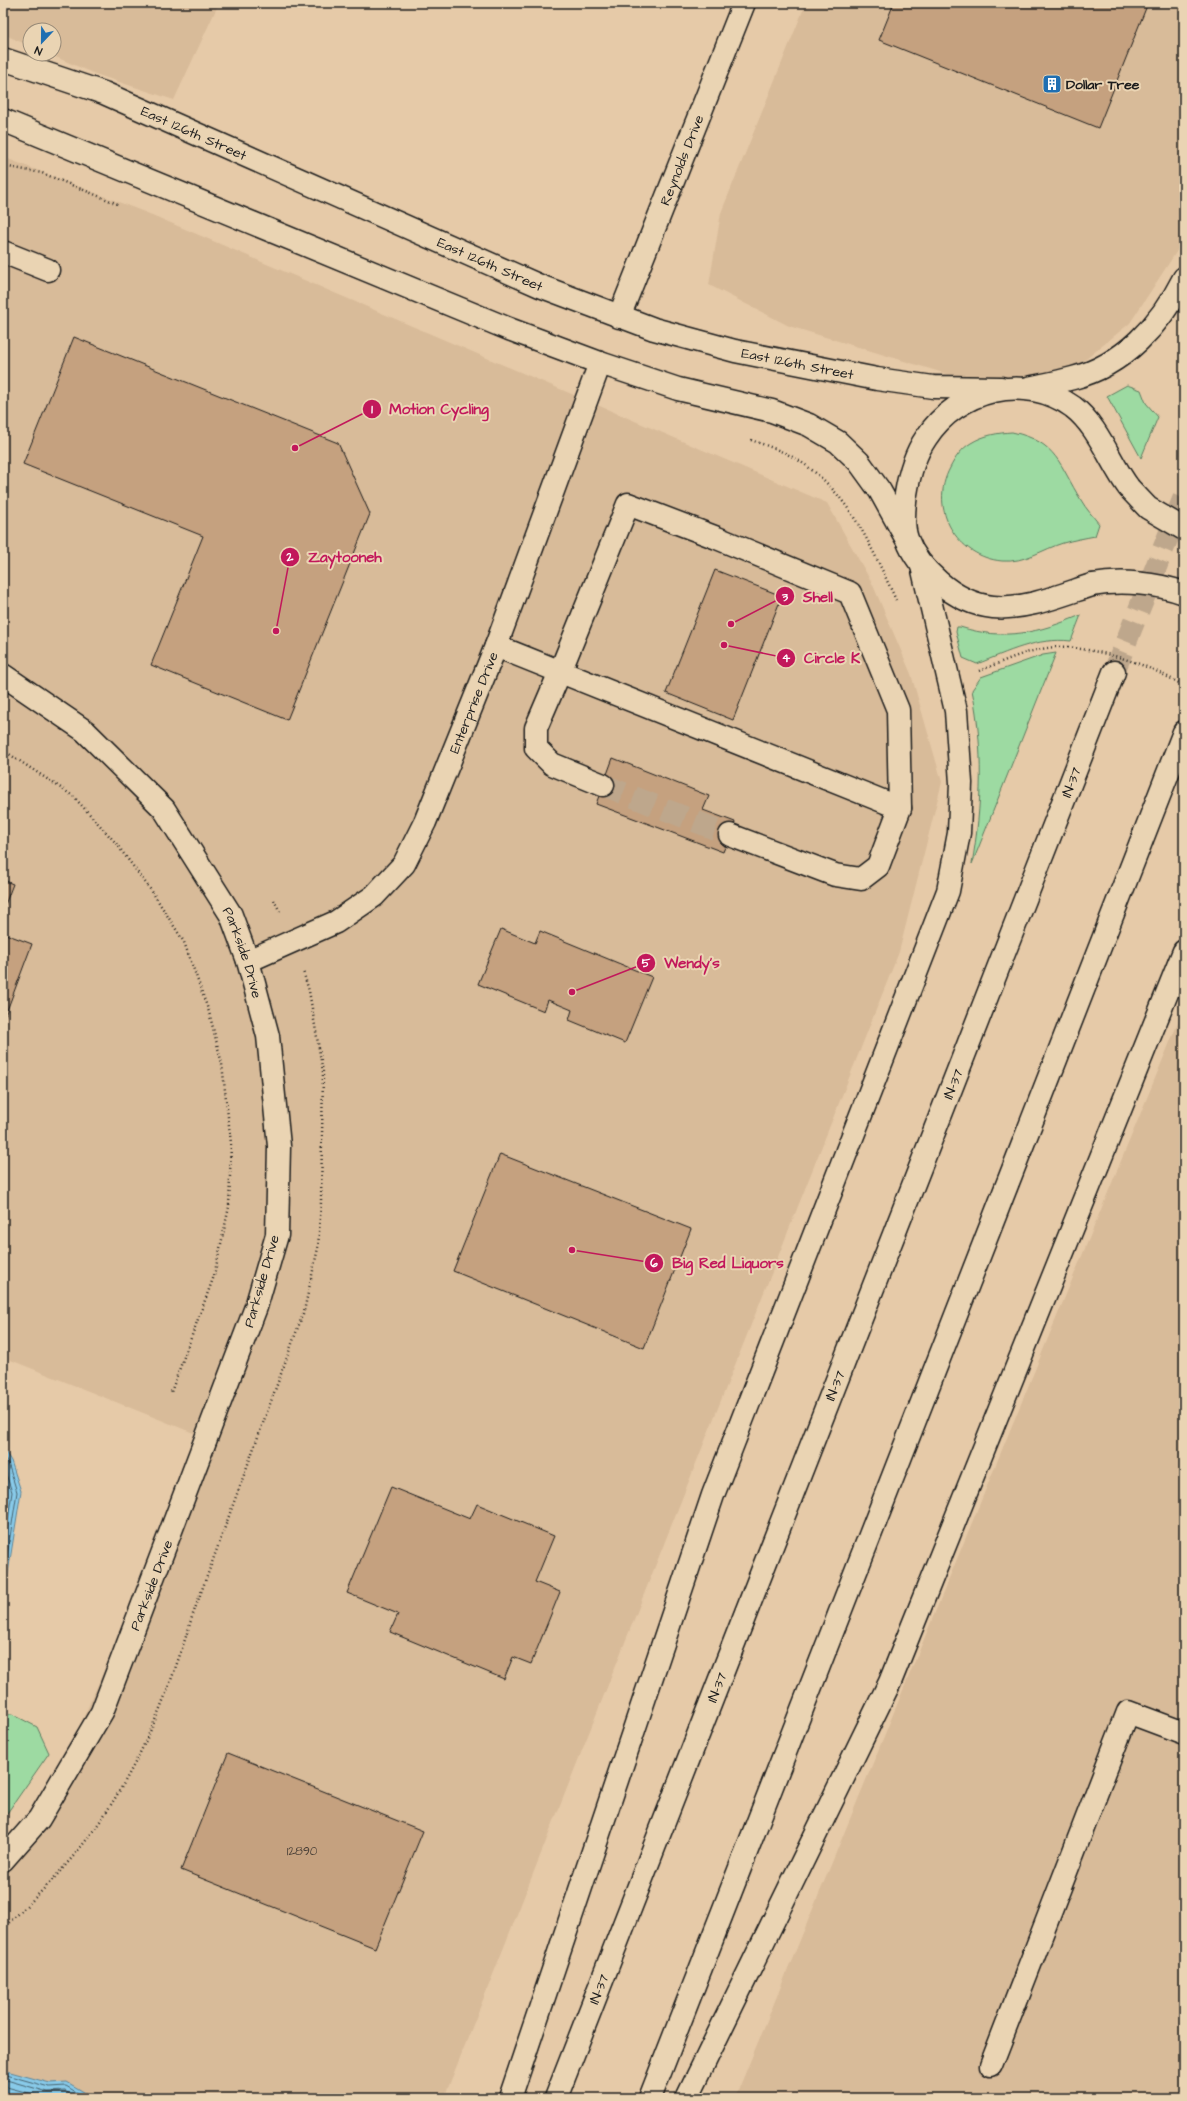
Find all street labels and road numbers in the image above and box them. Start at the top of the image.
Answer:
street label: East 126th Street [138,102,250,166]
street label: Reynolds Drive [655,112,710,209]
street label: East 126th Street [434,233,546,297]
street label: East 126th Street [740,344,856,385]
street label: Enterprise Drive [445,649,504,757]
street label: IN-37 [1057,764,1087,801]
street label: Parkside Drive [217,903,267,1001]
street label: IN-37 [939,1066,969,1102]
street label: Parkside Drive [239,1232,285,1330]
street label: IN-37 [821,1368,851,1404]
street label: Parkside Drive [125,1537,179,1634]
street label: IN-37 [703,1669,733,1706]
street label: IN-37 [585,1971,615,2007]

